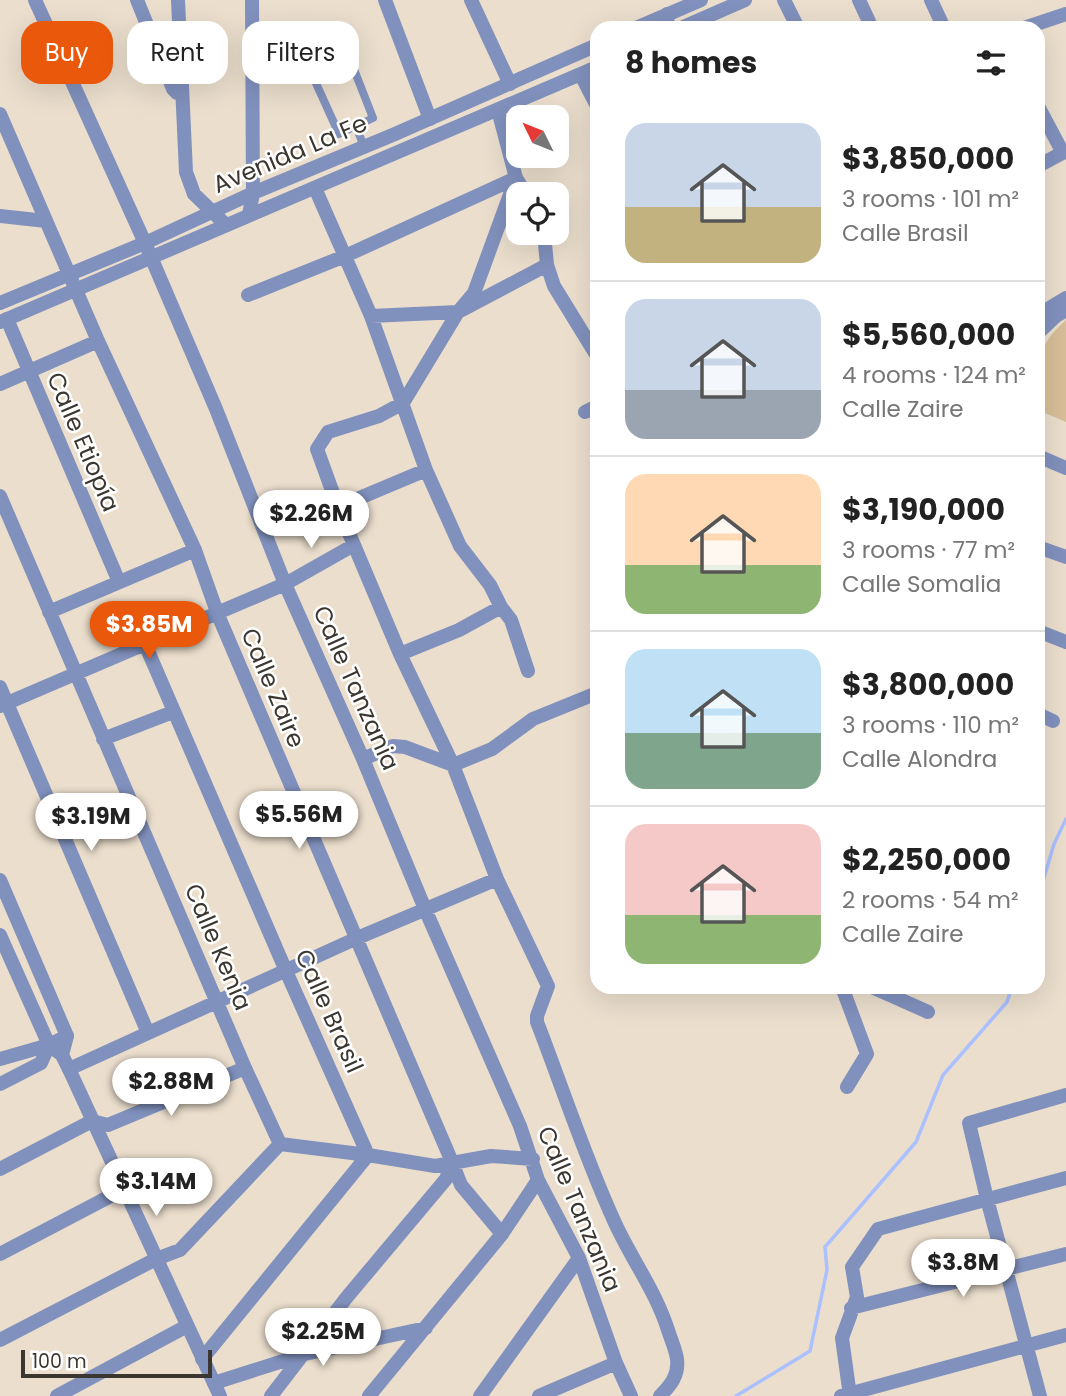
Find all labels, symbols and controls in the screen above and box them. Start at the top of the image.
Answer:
chip: Buy [21,21,113,84]
chip: Rent [127,21,228,84]
chip: Filters [242,21,359,84]
text: 8 homes [625,41,757,84]
icon: filters [972,44,1010,82]
north arrow [506,105,569,168]
map controls [506,105,569,245]
street label: Avenida La Fe [208,106,372,201]
text: $3,850,000 [842,137,1014,180]
icon: home [681,151,765,235]
button: locate [506,182,569,245]
text: 3 rooms · 101 m² [842,183,1019,215]
text: Calle Brasil [842,217,969,249]
text: $5,560,000 [842,313,1015,356]
icon: home [681,327,765,411]
text: 4 rooms · 124 m² [842,359,1026,391]
street label: Calle Etiopía [39,367,128,517]
text: Calle Zaire [842,393,964,425]
text: $3,190,000 [842,488,1005,531]
pin: $2.26M [254,490,368,550]
text: $2.26M [269,497,353,529]
icon: home [681,502,765,586]
text: 3 rooms · 77 m² [842,534,1015,566]
text: Calle Somalia [842,568,1001,600]
street label: Calle Tanzania [305,600,408,775]
pin: $3.85M [92,602,206,661]
text: $3.85M [106,608,192,640]
street label: Calle Zaire [234,623,313,753]
text: $3,800,000 [842,663,1014,706]
icon: home [681,677,765,761]
text: 3 rooms · 110 m² [842,709,1019,741]
text: Calle Alondra [842,743,997,775]
pin: $5.56M [242,792,356,851]
pin: $3.19M [34,794,148,853]
text: $5.56M [255,798,343,830]
text: $3.19M [51,800,131,832]
text: $2,250,000 [842,838,1011,881]
icon: home [681,852,765,936]
street label: Calle Kenia [177,878,260,1015]
text: 2 rooms · 54 m² [842,884,1019,916]
text: Calle Zaire [842,918,964,950]
street label: Calle Brasil [288,944,371,1078]
pin: $2.88M [114,1058,228,1118]
text: $2.88M [128,1065,214,1097]
street label: Calle Tanzania [530,1121,629,1297]
pin: $3.14M [99,1158,213,1218]
text: $3.14M [116,1165,196,1197]
pin: $3.8M [914,1240,1012,1299]
text: $3.8M [927,1246,999,1278]
pin: $2.25M [266,1308,380,1368]
text: $2.25M [281,1315,365,1347]
scale bar [21,1347,212,1379]
text: 100 m [32,1348,87,1375]

